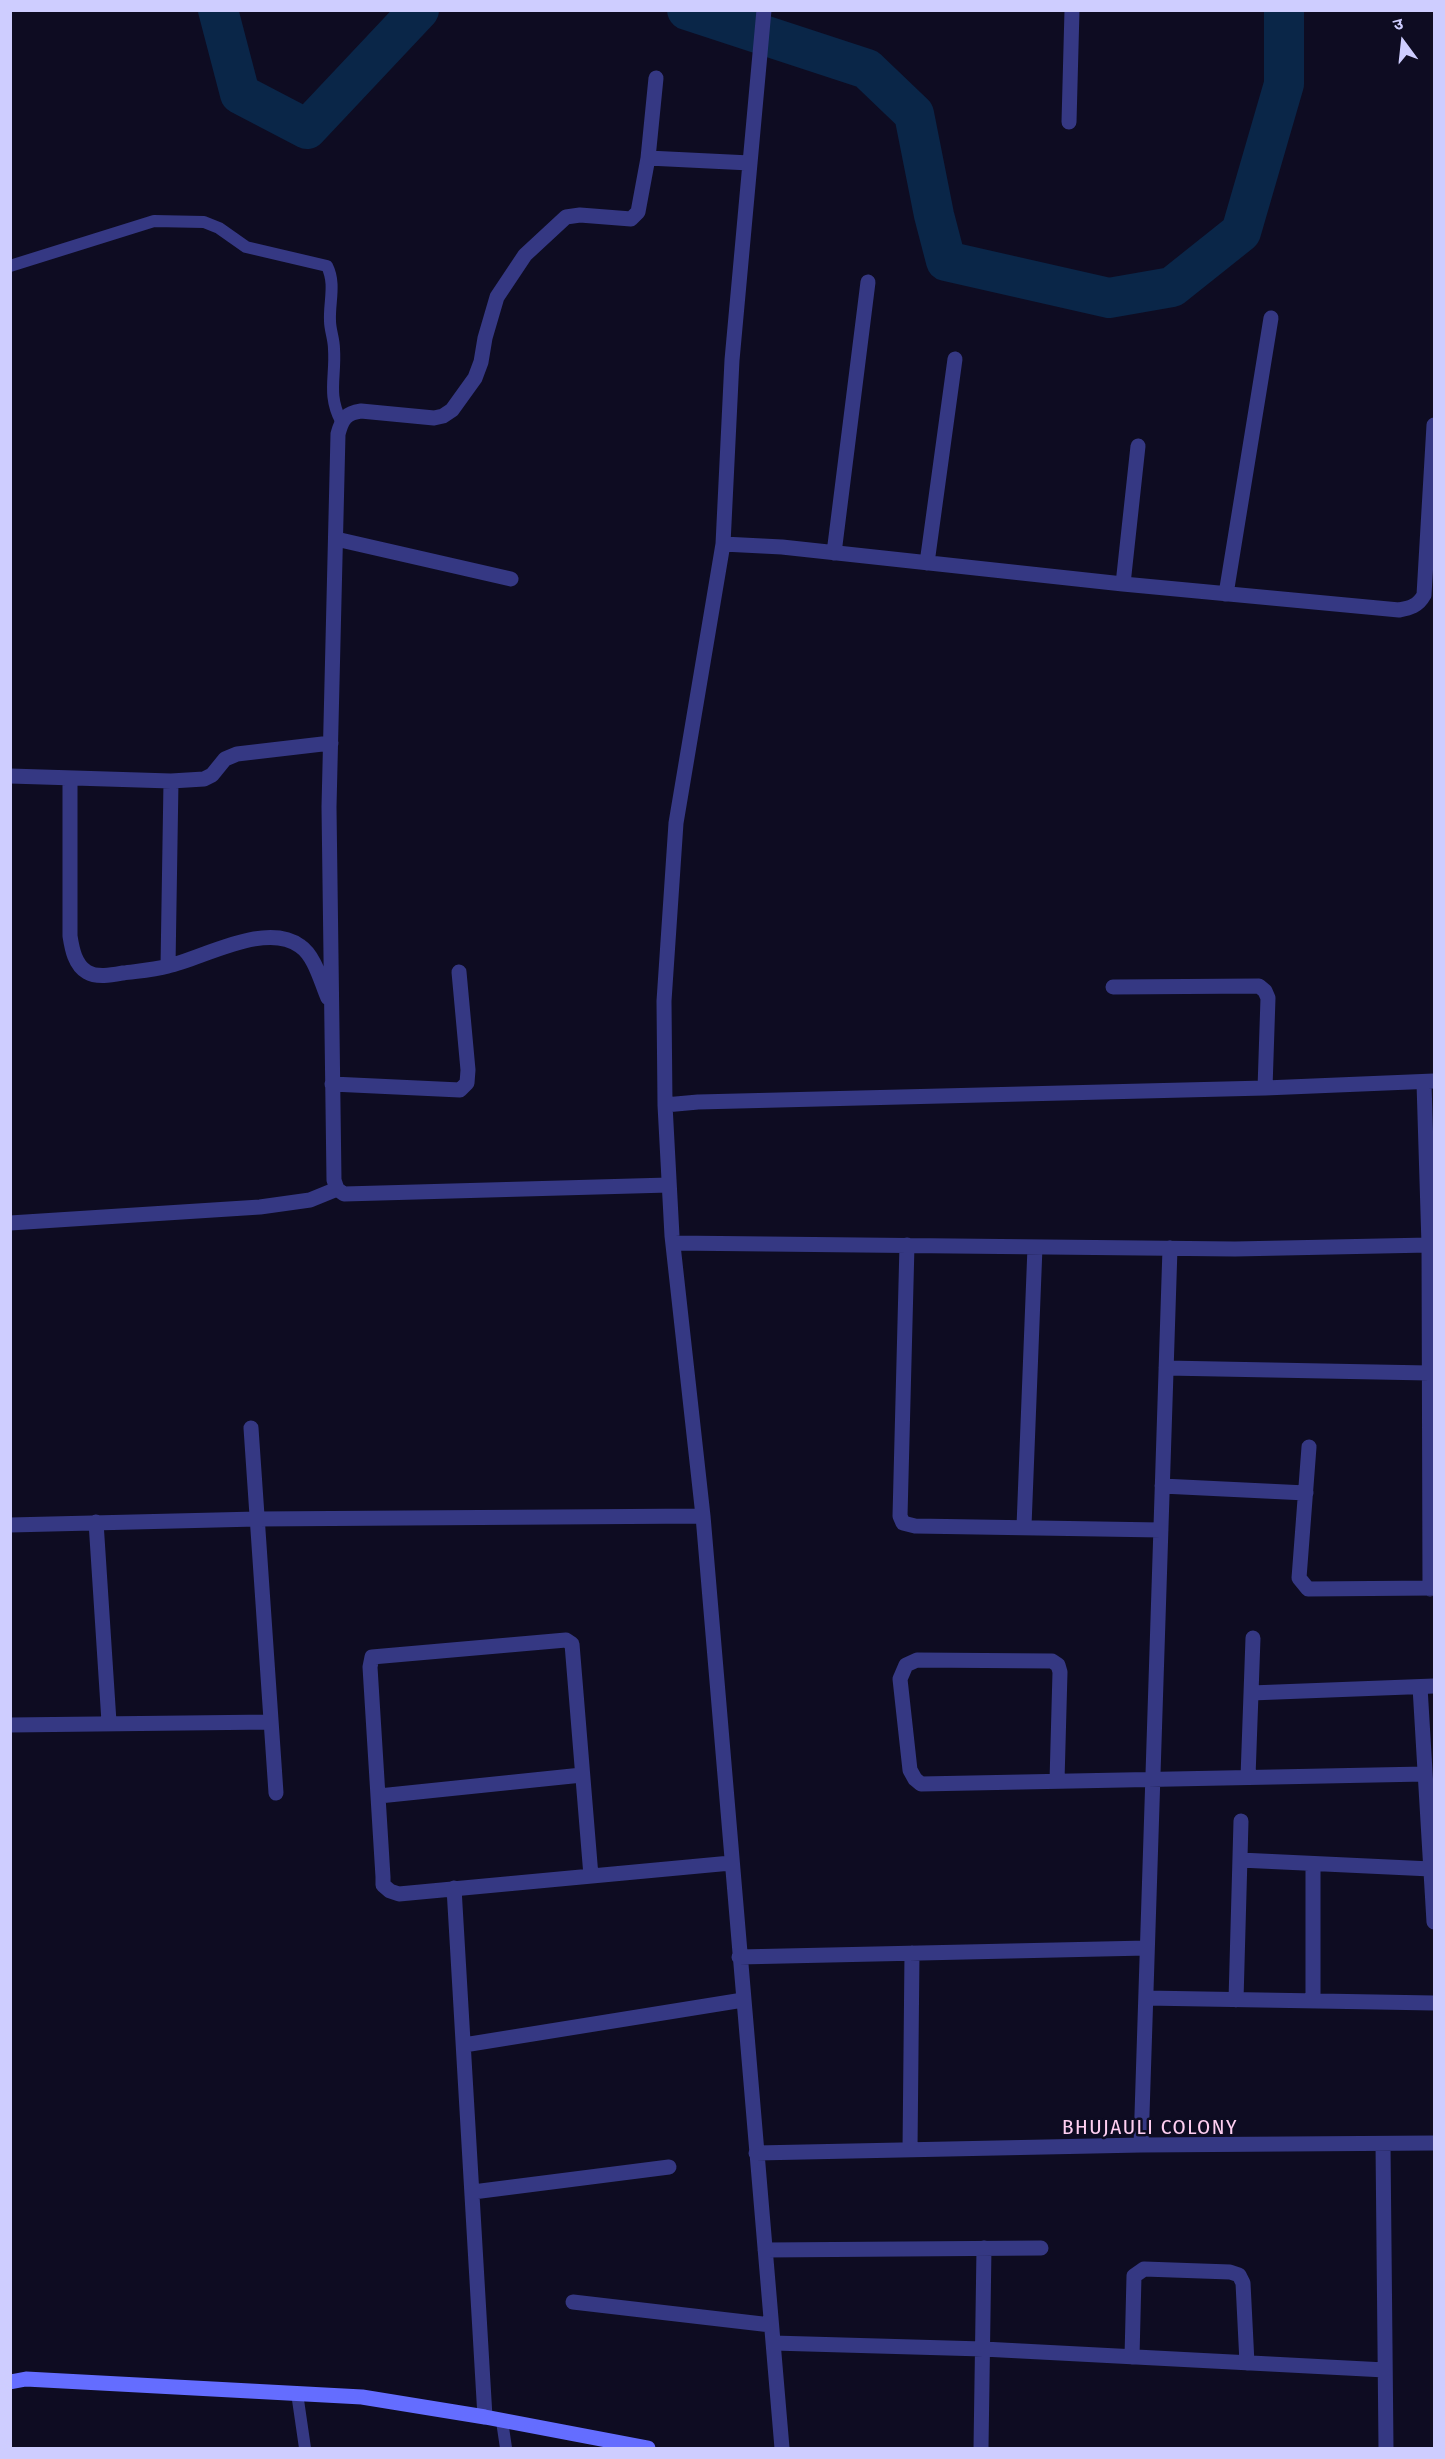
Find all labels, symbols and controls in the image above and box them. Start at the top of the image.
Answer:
north arrow [1373,12,1433,72]
text: उ [1391,14,1405,35]
district label: BHUJAULI COLONY [1062,2115,1238,2141]

